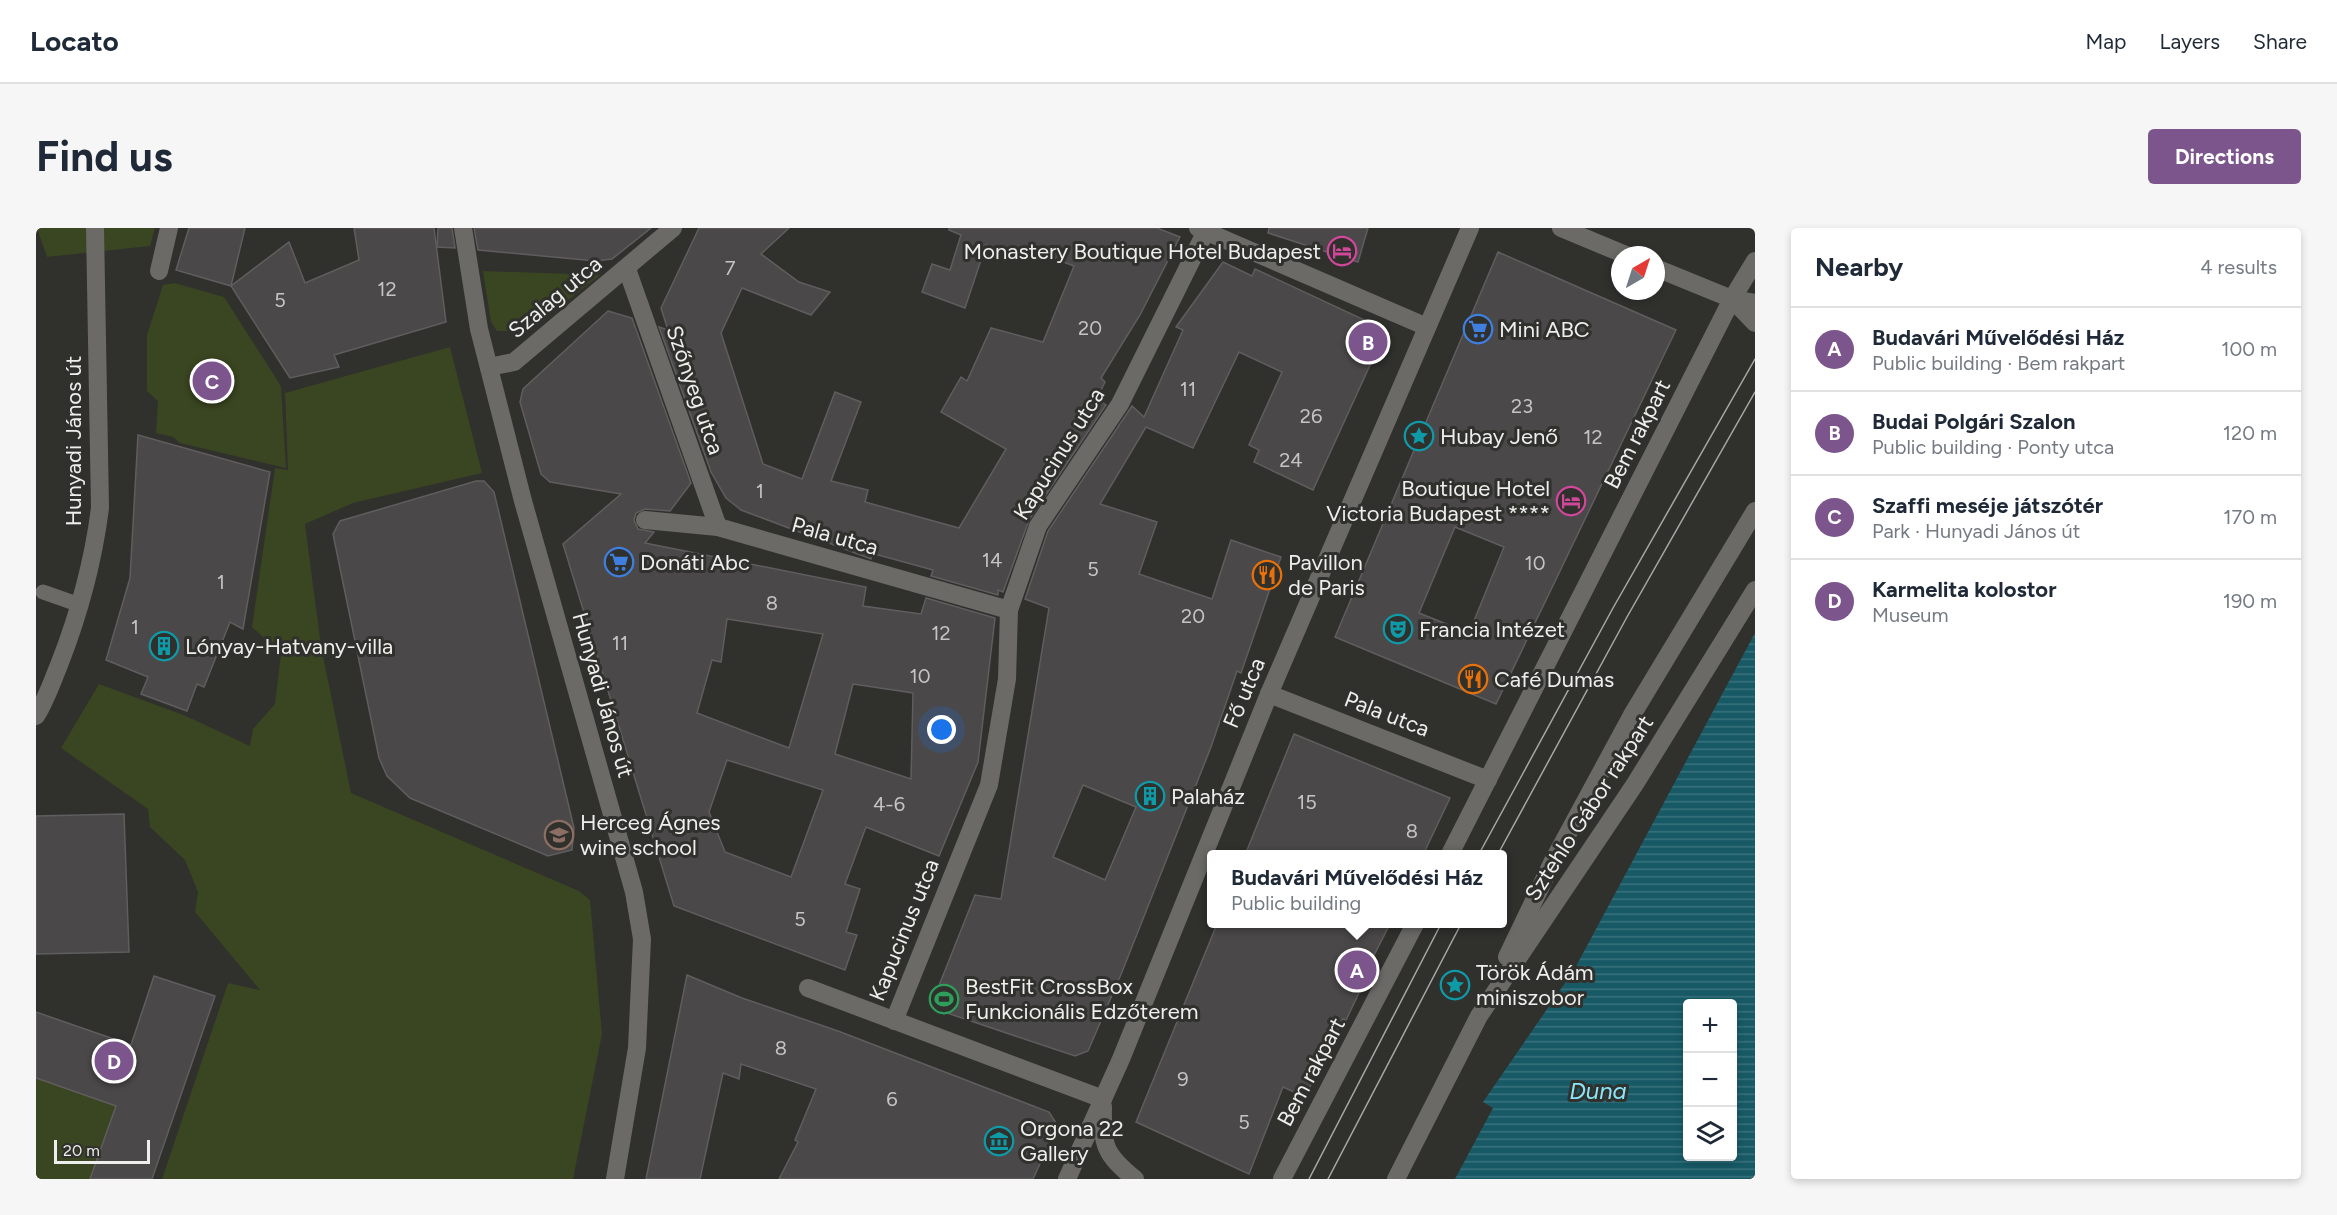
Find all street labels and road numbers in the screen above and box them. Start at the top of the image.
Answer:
street label: Szalag utca [503,250,607,344]
street label: Szőnyeg utca [660,322,730,458]
street label: Hunyadi János út [60,356,87,526]
street label: Bem rakpart [1598,375,1676,493]
street label: Kapucinus utca [1008,383,1110,525]
street label: Pala utca [789,511,881,561]
street label: Hunyadi János út [566,609,640,781]
street label: Fő utca [1217,654,1271,732]
street label: Pala utca [1341,685,1433,743]
street label: Sztehlo Gábor rakpart [1519,710,1659,906]
street label: Kapucinus utca [863,855,945,1005]
street label: Bem rakpart [1271,1013,1351,1131]

